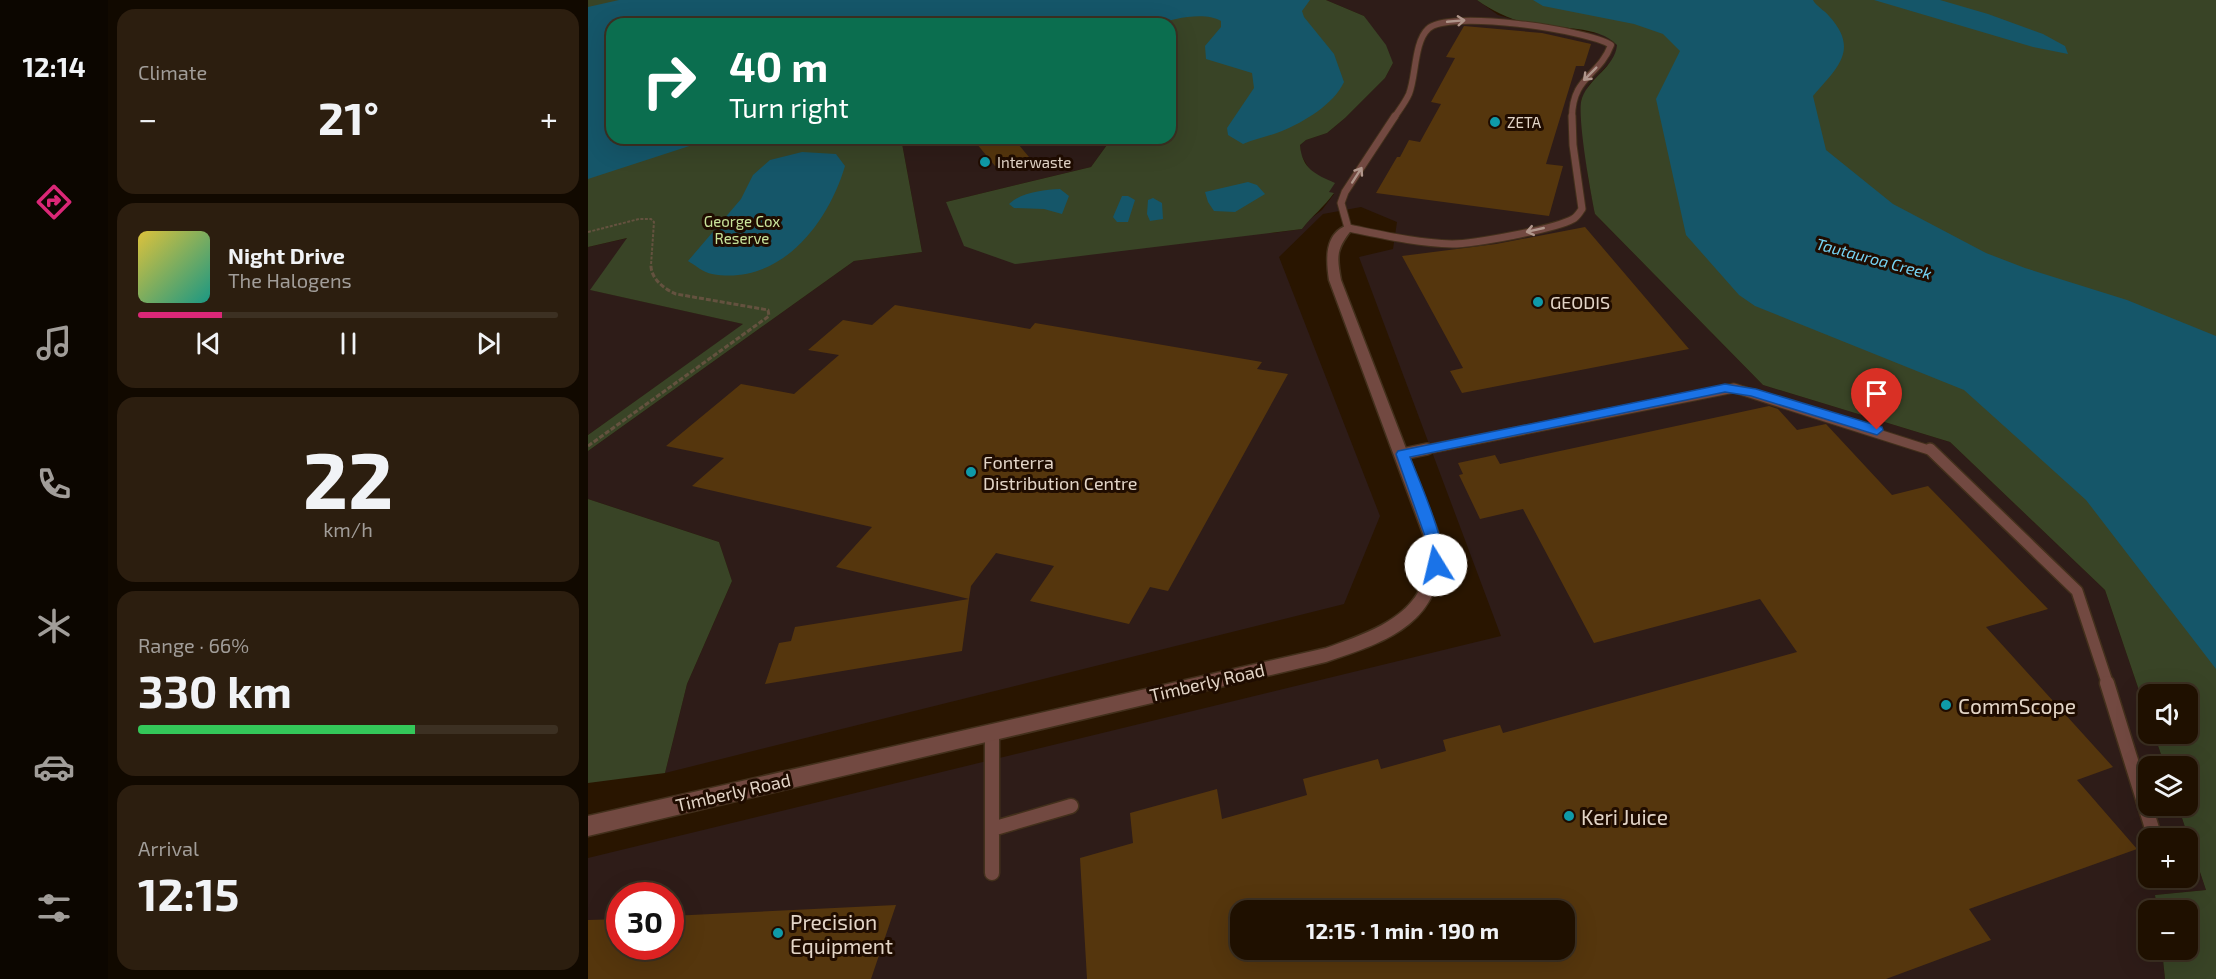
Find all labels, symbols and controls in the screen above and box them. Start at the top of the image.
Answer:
one-way arrow [1446,15,1466,26]
text: 40 m [729,40,828,90]
icon: right [630,42,708,120]
text: 12:14 [22,50,86,82]
text: Climate [138,60,207,84]
one-way arrow [1583,67,1597,82]
text: 21° [318,90,379,144]
text: Turn right [729,91,849,123]
text: − [138,98,157,138]
text: + [540,98,558,138]
place label: ZETA [1507,113,1542,131]
marker: ZETA [1488,115,1502,129]
place label: Interwaste [997,153,1071,171]
marker: Interwaste [978,155,992,169]
one-way arrow [1351,167,1363,183]
icon: directions [33,181,75,223]
park label: George Cox Reserve [704,212,780,247]
one-way arrow [1525,225,1544,237]
water label: Tautauroa Creek [1814,233,1934,283]
text: Night Drive [228,242,345,268]
text: The Halogens [228,268,352,292]
place label: GEODIS [1550,291,1610,313]
marker: GEODIS [1531,295,1545,309]
icon: music [33,322,75,364]
icon: previous [192,327,225,360]
icon: pause [332,327,365,360]
icon: next [472,327,505,360]
pin [1851,368,1902,430]
icon: arrive [1860,377,1893,410]
text: 22 [303,431,393,525]
place label: Fonterra Distribution Centre [983,451,1138,494]
icon: phone [33,463,75,505]
marker: Fonterra Distribution Centre [964,465,978,479]
text: km/h [323,517,373,541]
position arrow [1404,533,1468,597]
icon: climate [33,605,75,647]
text: Range · 66% [138,633,249,657]
street label: Timberly Road [1147,658,1267,706]
text: 330 km [138,663,292,717]
map controls [2138,684,2198,960]
button: sound [2138,684,2198,744]
place label: CommScope [1958,693,2076,718]
marker: CommScope [1939,698,1953,712]
icon: car [33,746,75,788]
button: layers [2138,756,2198,816]
street label: Timberly Road [673,768,793,816]
place label: Keri Juice [1581,804,1668,829]
marker: Keri Juice [1562,809,1576,823]
button: + [2138,828,2198,888]
text: Arrival [138,836,199,860]
text: 12:15 [138,866,239,920]
speed limit sign: 30 [606,882,684,960]
icon: filters [33,887,75,929]
button: − [2138,900,2198,960]
place label: Precision Equipment [790,909,893,958]
text: 12:15 · 1 min · 190 m [1306,917,1499,943]
marker: Precision Equipment [771,926,785,940]

